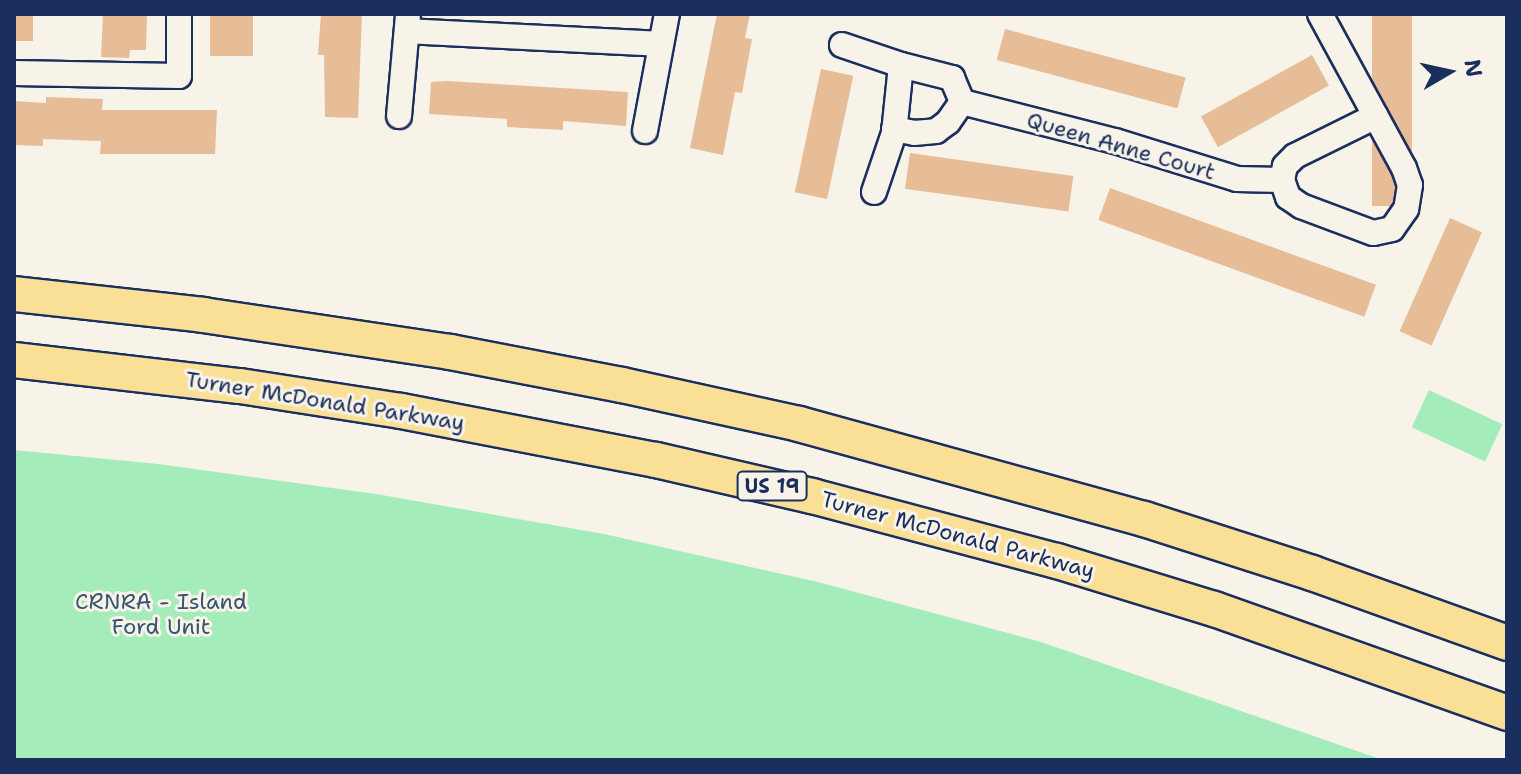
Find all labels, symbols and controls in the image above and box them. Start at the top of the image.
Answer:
north arrow [1409,32,1489,112]
text: N [1458,57,1489,79]
street label: Queen Anne Court [1024,106,1218,186]
street label: Turner McDonald Parkway [184,366,466,436]
road number: US 19 [736,470,808,502]
street label: Turner McDonald Parkway [818,486,1098,584]
park label: CRNRA - Island Ford Unit [75,588,247,640]

